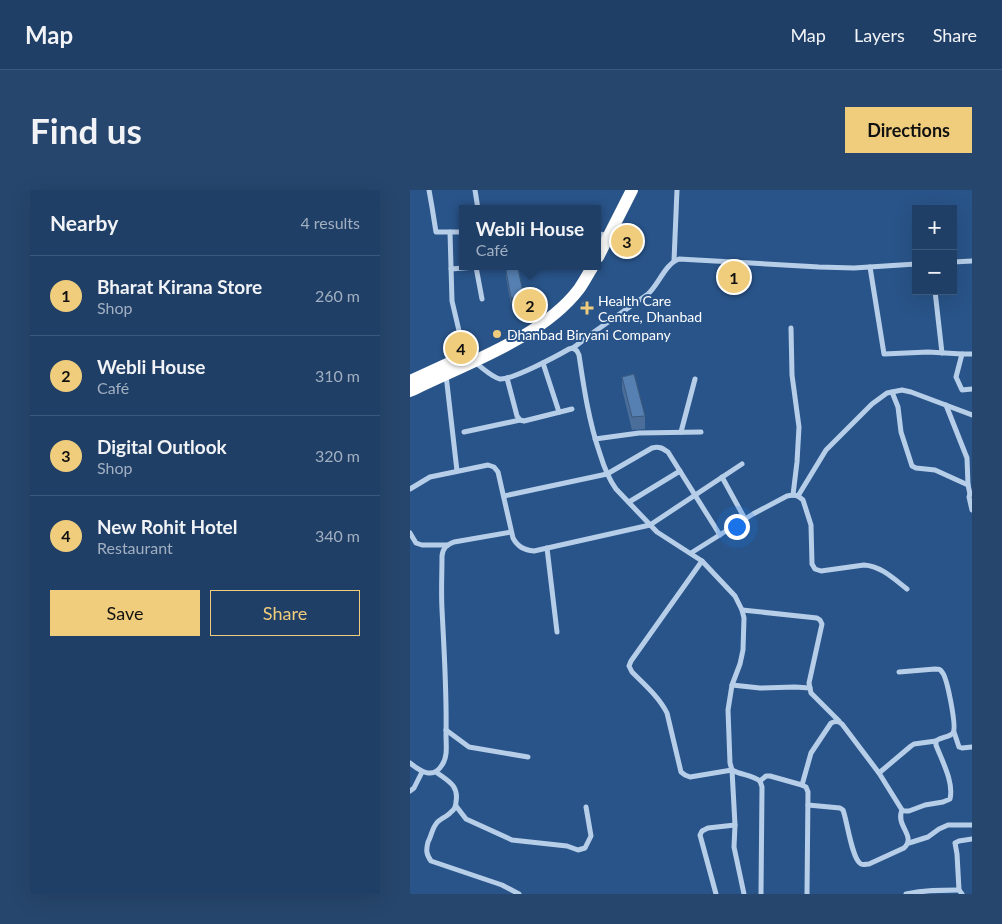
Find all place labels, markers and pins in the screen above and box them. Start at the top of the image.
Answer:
pin: 3 [611,222,643,260]
pin: 1 [718,258,750,296]
pin: 2 [514,286,546,324]
place label: Health Care Centre, Dhanbad [598,292,702,325]
marker: Health Care Centre, Dhanbad [580,301,594,315]
place label: Dhanbad Biryani Company [507,326,672,343]
marker: Dhanbad Biryani Company [491,328,503,340]
pin: 4 [445,329,477,367]

